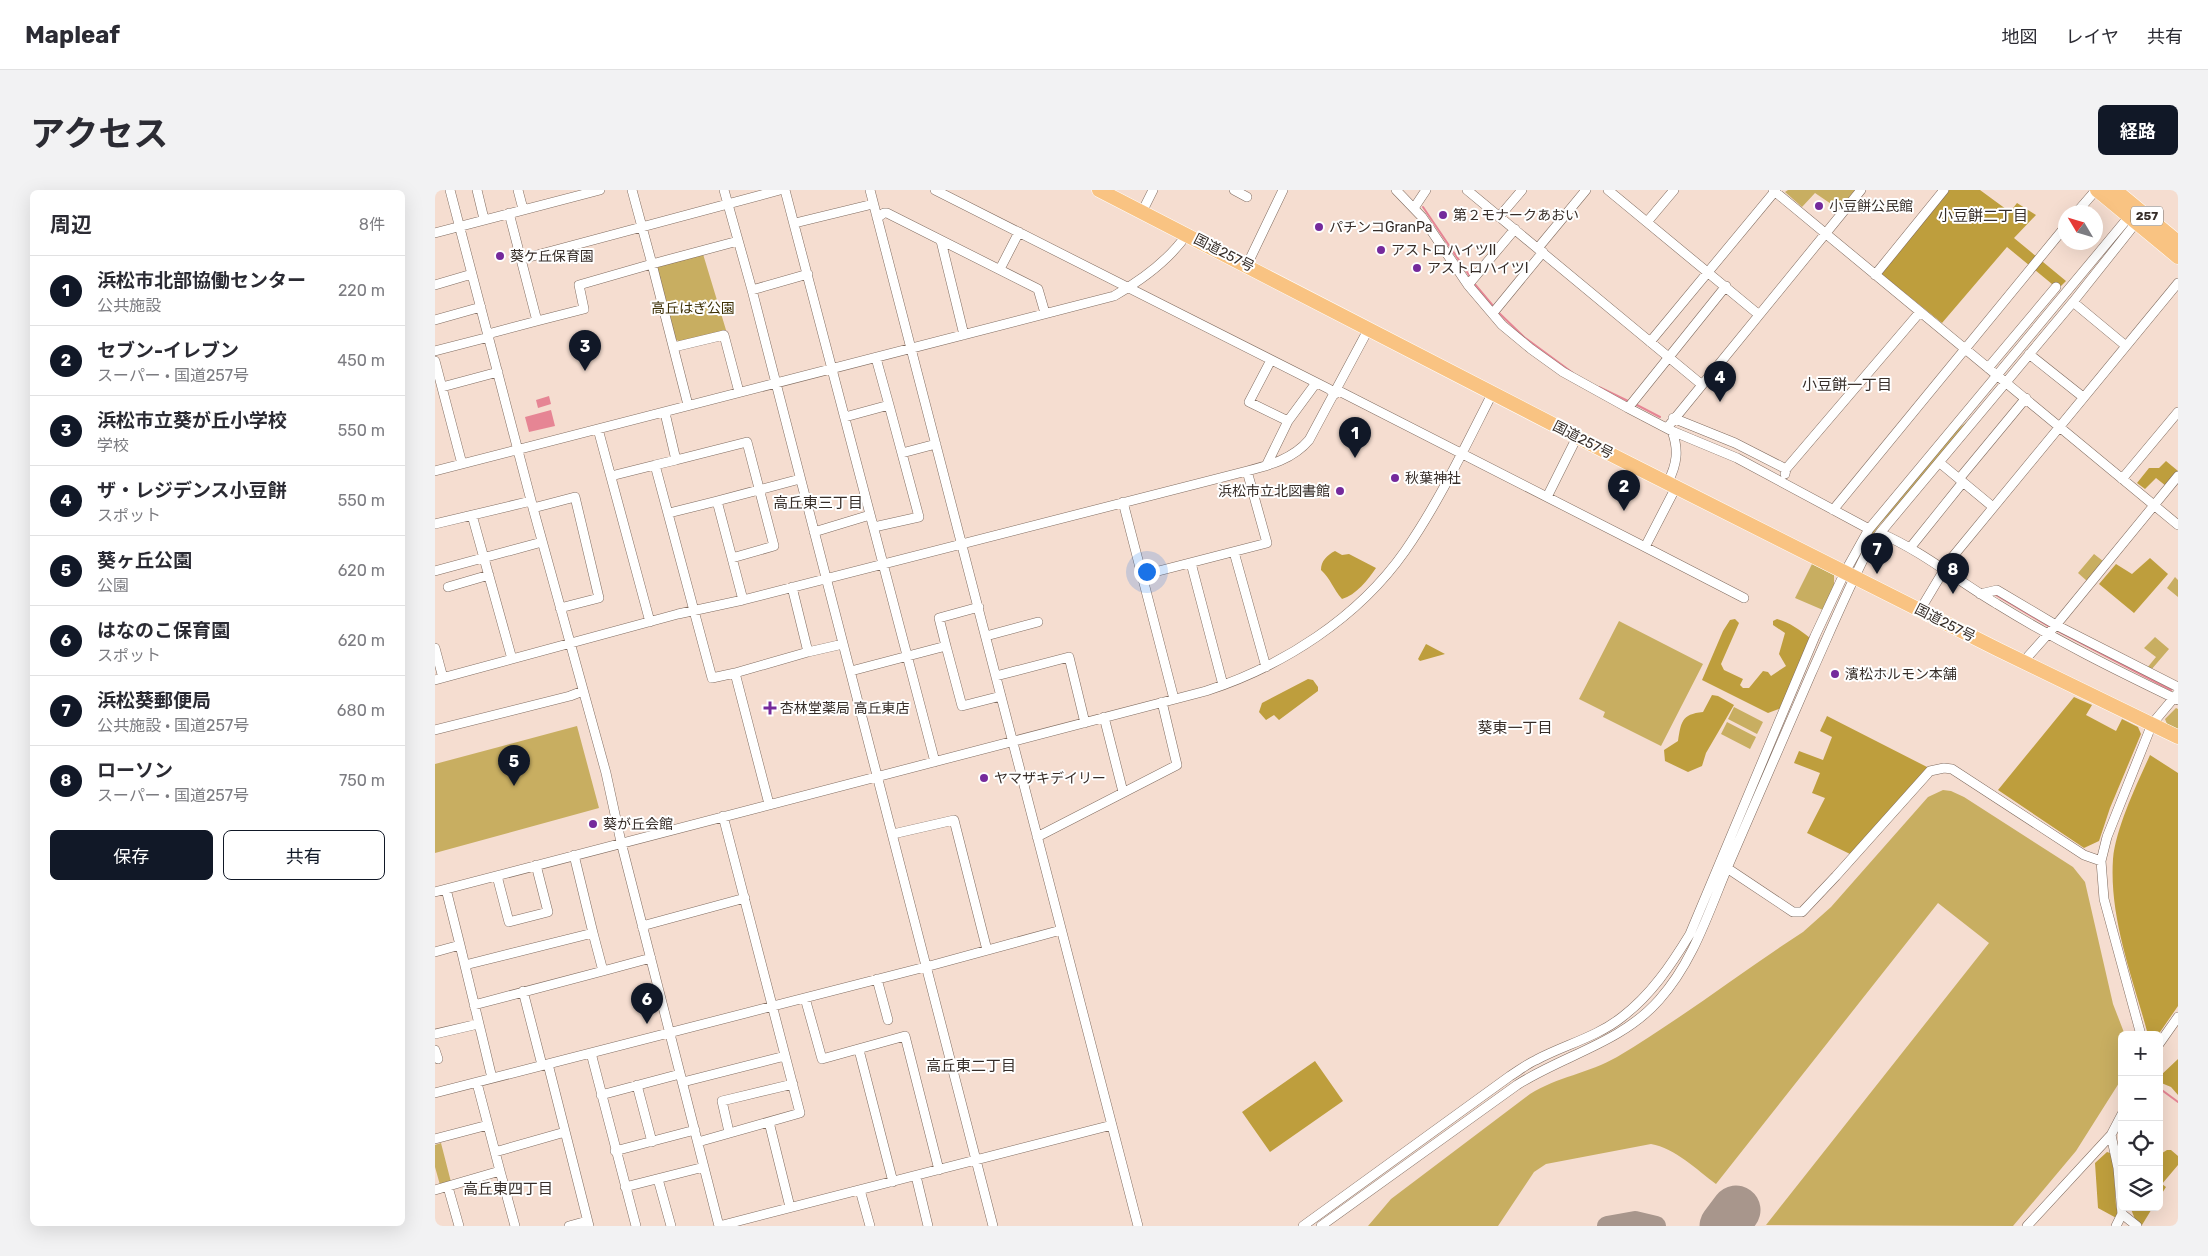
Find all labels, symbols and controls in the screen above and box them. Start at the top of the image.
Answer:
text: Mapleaf [25,21,120,49]
text: 地図 [2002,26,2038,48]
text: レイヤ [2066,26,2119,48]
text: 共有 [2147,26,2183,48]
button: 経路 [2098,105,2178,155]
text: アクセス [30,113,168,155]
place label: 小豆餅公民館 [1829,198,1913,215]
marker: 小豆餅公民館 [1813,200,1825,212]
north arrow [2058,205,2103,250]
road number: 257 [2131,206,2163,226]
place label: 第２モナークあおい [1453,207,1579,224]
district label: 小豆餅二丁目 [1938,207,2028,225]
marker: 第２モナークあおい [1437,209,1449,221]
text: 周辺 [50,212,92,237]
text: 8件 [359,215,385,234]
place label: パチンコGranPa [1329,219,1433,236]
marker: パチンコGranPa [1313,221,1325,233]
street label: 国道257号 [1191,231,1257,275]
place label: アストロハイツII [1391,242,1496,259]
marker: アストロハイツII [1375,244,1387,256]
place label: 葵ケ丘保育園 [510,248,594,265]
marker: 葵ケ丘保育園 [494,250,506,262]
place label: アストロハイツI [1427,260,1529,277]
marker: アストロハイツI [1411,262,1423,274]
text: 浜松市北部協働センター [97,269,306,292]
text: 1 [62,281,70,300]
text: 220 m [338,281,385,300]
text: 公共施設 [97,296,161,315]
park label: 高丘はぎ公園 [651,300,735,317]
pin: 3 [569,330,601,371]
text: セブン-イレブン [97,339,239,362]
text: 2 [61,351,71,370]
text: 450 m [337,351,385,370]
pin: 4 [1704,361,1736,402]
text: スーパー · 国道257号 [97,366,249,385]
district label: 小豆餅一丁目 [1802,376,1892,394]
text: 浜松市立葵が丘小学校 [97,409,287,432]
pin: 1 [1339,417,1371,458]
street label: 国道257号 [1550,418,1616,462]
text: 3 [61,421,71,440]
text: 550 m [338,421,385,440]
text: 学校 [97,436,129,455]
place label: 秋葉神社 [1405,470,1461,487]
pin: 2 [1608,470,1640,511]
marker: 秋葉神社 [1389,472,1401,484]
text: ザ・レジデンス小豆餅 [97,479,287,502]
place label: 浜松市立北図書館 [1218,483,1330,500]
marker: 浜松市立北図書館 [1334,485,1346,497]
text: 4 [61,491,71,510]
text: 550 m [338,491,385,510]
district label: 高丘東三丁目 [773,494,863,512]
text: スポット [97,506,161,525]
pin: 7 [1861,533,1893,574]
text: 葵ヶ丘公園 [97,549,192,572]
pin: 8 [1937,553,1969,594]
your location [1134,559,1160,585]
text: 5 [61,561,71,580]
text: 620 m [338,561,385,580]
text: 公園 [97,576,129,595]
street label: 国道257号 [1912,601,1978,645]
text: はなのこ保育園 [97,619,230,642]
text: 6 [61,631,71,650]
text: 620 m [338,631,385,650]
text: スポット [97,646,161,665]
place label: 濱松ホルモン本舗 [1845,666,1957,683]
marker: 濱松ホルモン本舗 [1829,668,1841,680]
text: 浜松葵郵便局 [97,689,211,712]
place label: 杏林堂薬局 高丘東店 [780,700,909,717]
text: 7 [61,701,71,720]
text: 680 m [337,701,385,720]
marker: 杏林堂薬局 高丘東店 [764,702,776,714]
text: 公共施設 · 国道257号 [97,716,249,735]
district label: 葵東一丁目 [1477,719,1553,737]
pin: 5 [498,745,530,786]
text: ローソン [97,759,173,782]
place label: ヤマザキデイリー [994,770,1106,787]
text: 8 [61,771,71,790]
text: 750 m [339,771,385,790]
marker: ヤマザキデイリー [978,772,990,784]
text: スーパー · 国道257号 [97,786,249,805]
place label: 葵が丘会館 [603,816,673,833]
marker: 葵が丘会館 [587,818,599,830]
button: 保存 [50,830,213,880]
button: 共有 [223,830,385,880]
pin: 6 [631,983,663,1024]
map controls [2118,1031,2163,1211]
button: + [2118,1031,2163,1076]
district label: 高丘東二丁目 [926,1057,1016,1075]
button: − [2118,1076,2163,1121]
button: locate [2118,1121,2163,1166]
button: layers [2118,1166,2163,1211]
district label: 高丘東四丁目 [463,1180,553,1198]

